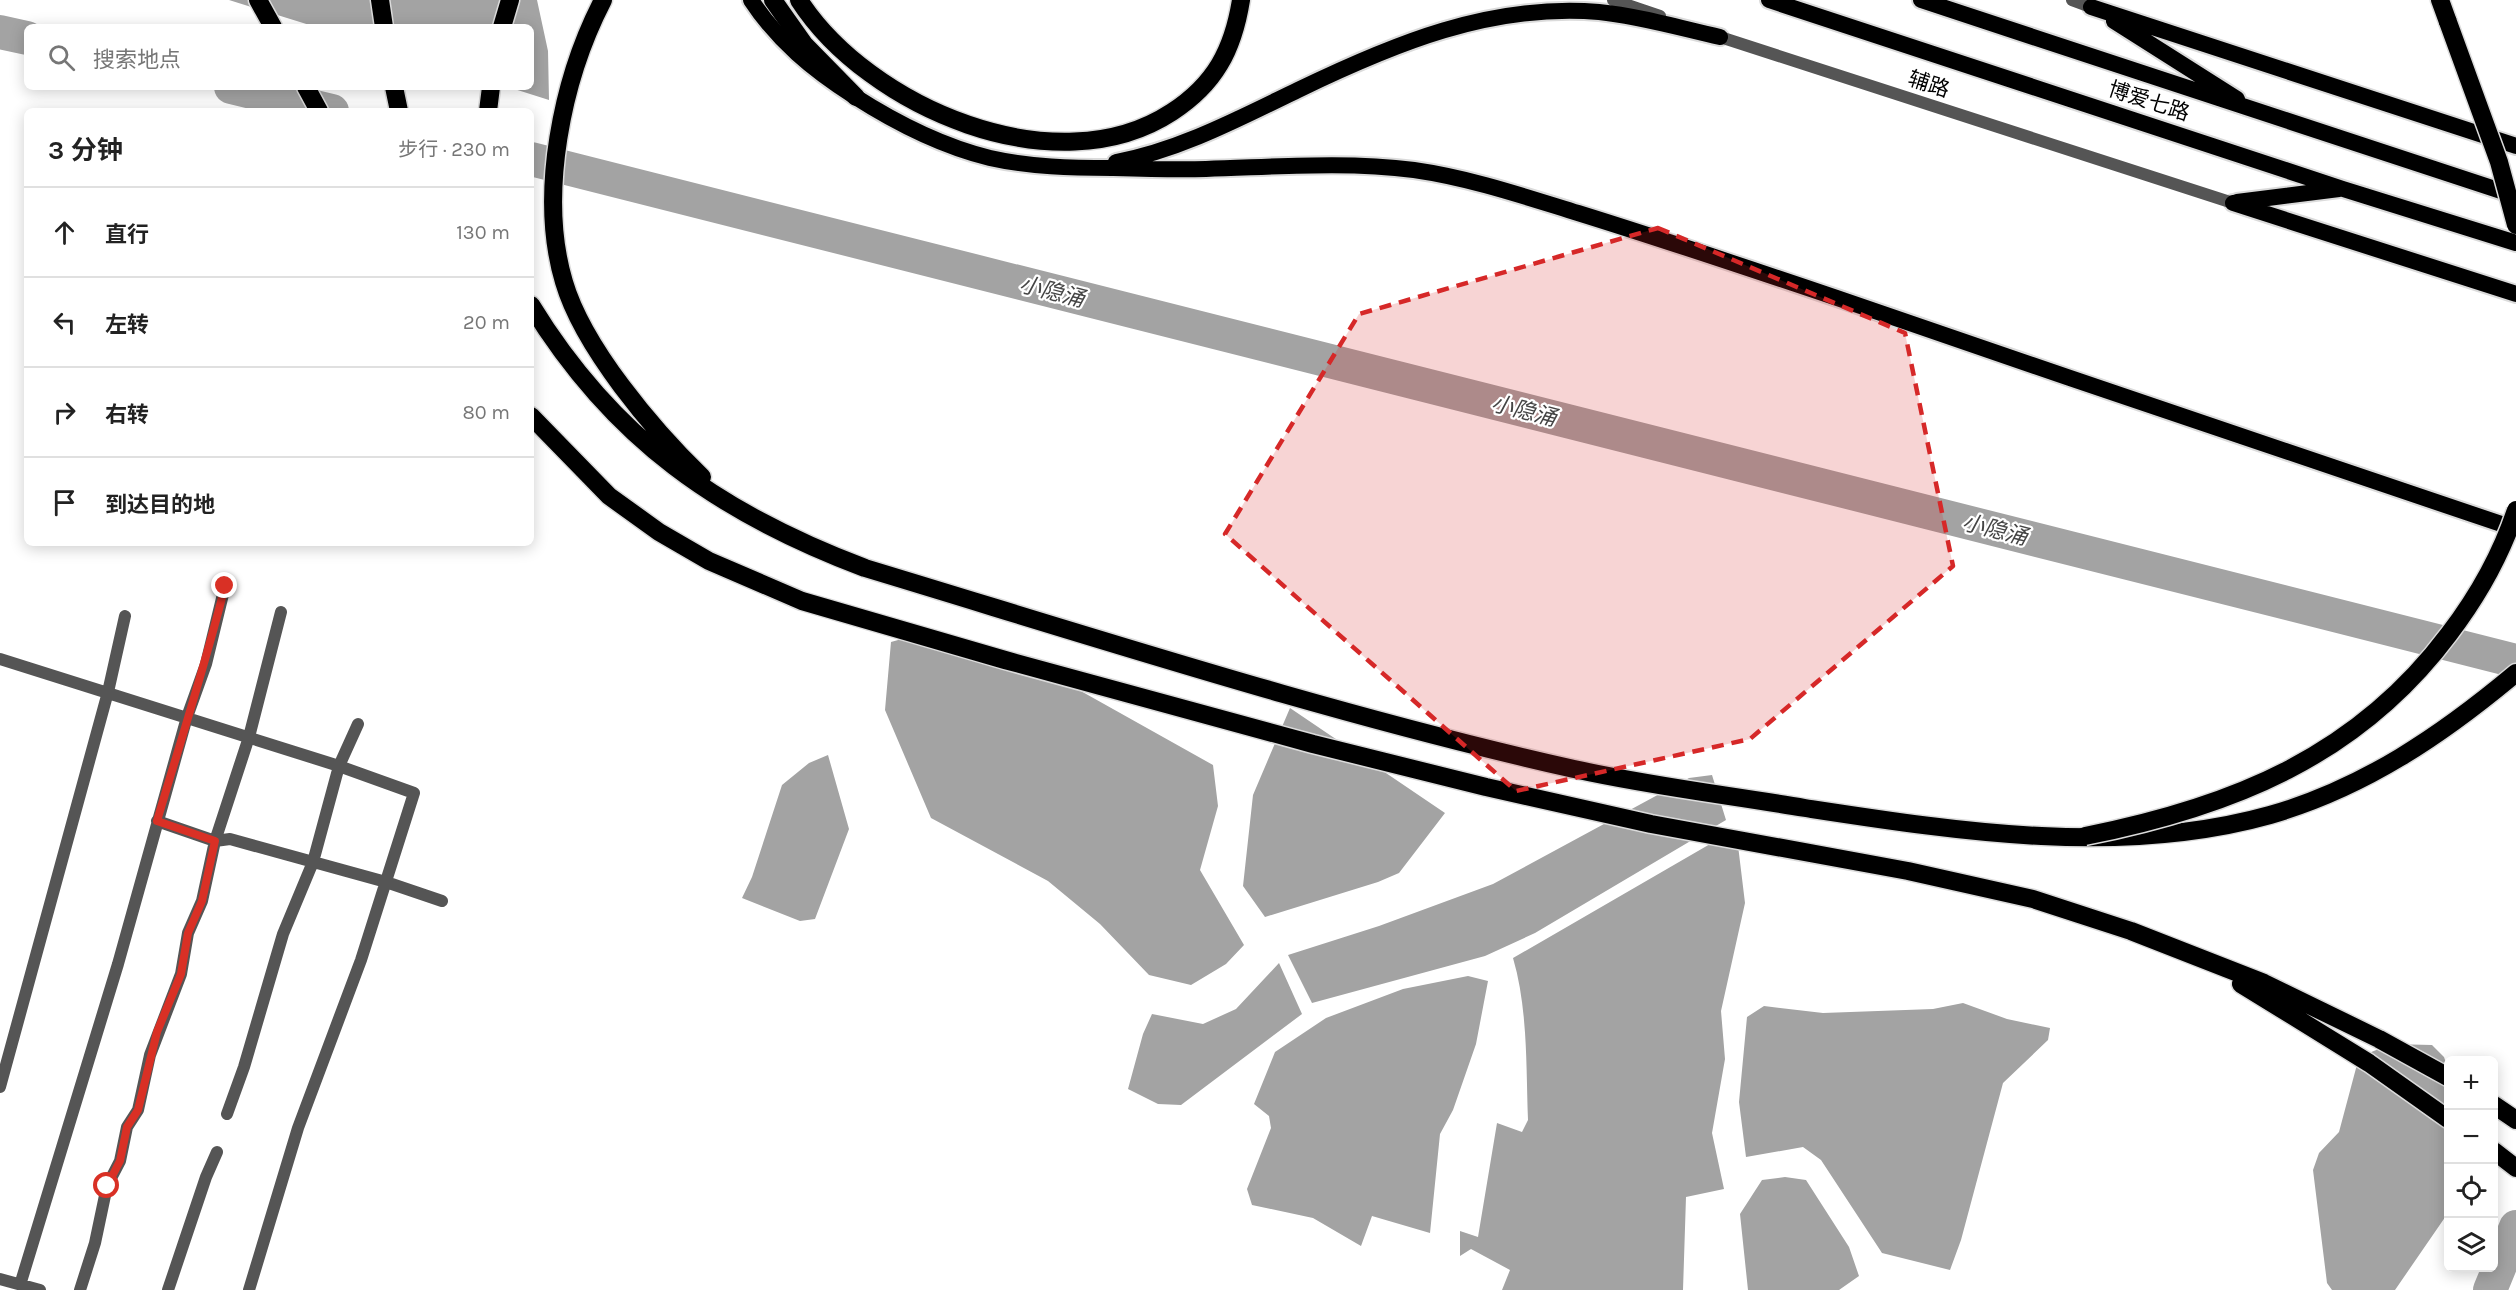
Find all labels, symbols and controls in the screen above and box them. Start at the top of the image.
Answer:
search box [24,24,534,90]
icon: search [45,41,78,74]
text: 搜索地点 [93,47,181,73]
street label: 辅路 [1905,66,1953,102]
street label: 博爱七路 [2105,77,2193,125]
text: 3 分钟 [48,135,123,166]
text: 步行 · 230 m [398,138,510,161]
icon: ahead [48,216,81,249]
text: 130 m [456,221,510,244]
text: 直行 [105,222,149,248]
water label: 小隐涌 [1017,271,1090,313]
icon: left [48,306,81,339]
text: 20 m [463,311,510,334]
text: 左转 [105,312,149,338]
water label: 小隐涌 [1489,390,1562,432]
icon: right [48,396,81,429]
text: 80 m [462,401,510,424]
text: 右转 [105,402,149,428]
icon: arrive [48,486,81,519]
text: 到达目的地 [105,492,215,518]
water label: 小隐涌 [1960,509,2033,551]
route end [211,572,237,598]
map controls [2444,1056,2498,1272]
button: + [2444,1056,2498,1110]
button: − [2444,1110,2498,1164]
button: locate [2444,1164,2498,1218]
route start [93,1172,119,1198]
button: layers [2444,1218,2498,1272]

